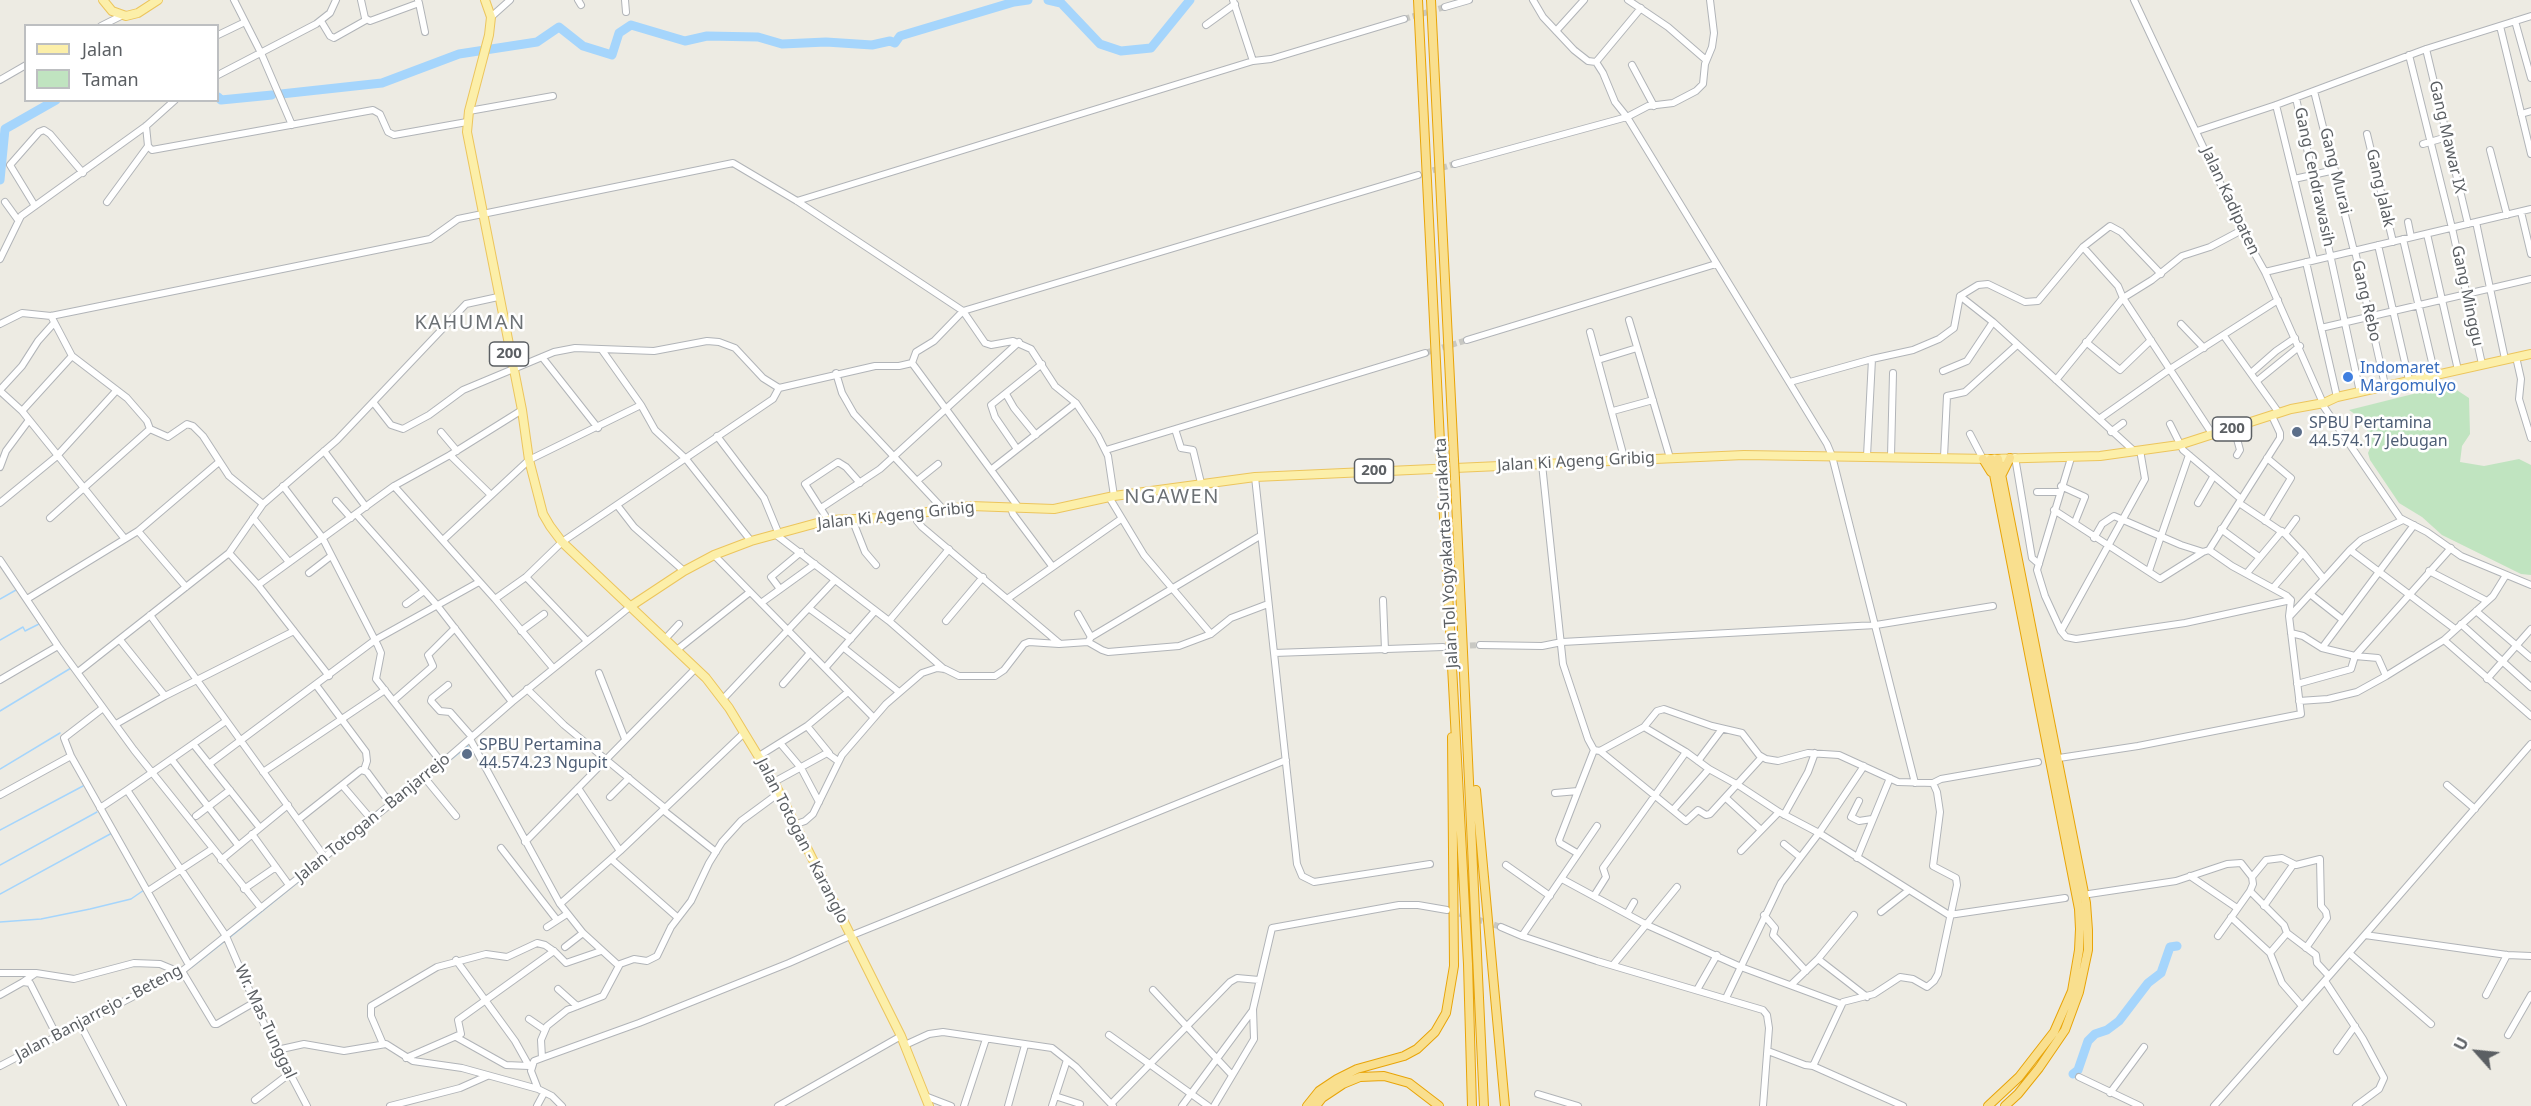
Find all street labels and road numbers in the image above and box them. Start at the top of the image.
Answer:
street label: Gang Mawar IX [2425,79,2469,195]
street label: Gang Cendrawasih [2290,106,2338,248]
street label: Gang Murai [2315,126,2355,216]
street label: Jalan Kadipaten [2197,144,2263,258]
street label: Gang Jalak [2362,147,2398,229]
street label: Gang Minggu [2447,244,2487,348]
street label: Gang Rebo [2347,258,2385,344]
road number: 200 [490,342,528,366]
road number: 200 [2212,417,2252,441]
street label: Jalan Tol Yogyakarta–Surakarta [1431,437,1463,669]
street label: Jalan Ki Ageng Gribig [1497,448,1655,476]
road number: 200 [1354,459,1394,483]
street label: Jalan Ki Ageng Gribig [817,498,975,534]
street label: Jalan Totogan - Banjarrejo [292,750,454,886]
street label: Jalan Totogan - Karanglo [752,755,852,927]
street label: Jalan Banjarrejo - Beteng [12,961,186,1065]
street label: Wr. Mas Tunggal [230,962,300,1082]

